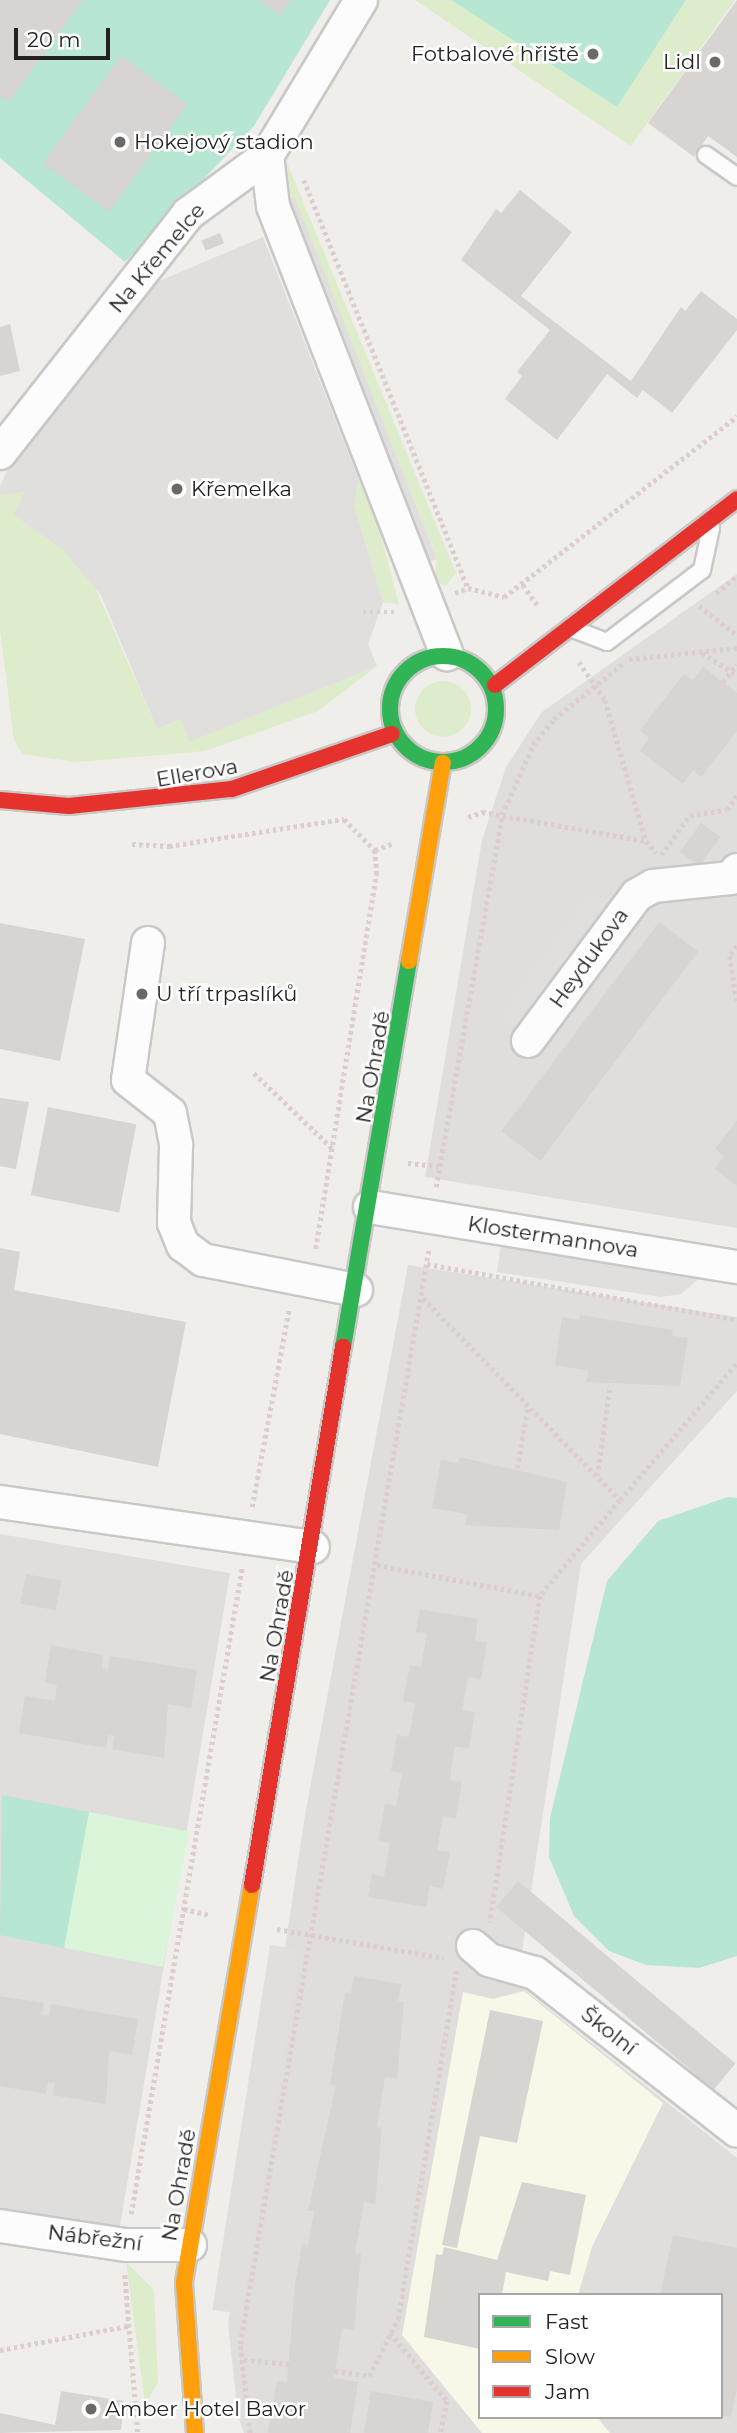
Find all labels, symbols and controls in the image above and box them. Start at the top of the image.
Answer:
scale bar [18,14,114,58]
text: 20 m [27,27,81,52]
place label: Fotbalové hřiště [411,41,579,67]
marker: Fotbalové hřiště [585,46,601,62]
place label: Lidl [663,49,701,75]
marker: Lidl [707,54,723,70]
place label: Hokejový stadion [134,129,314,155]
marker: Hokejový stadion [112,134,128,150]
street label: Na Křemelce [104,198,210,318]
place label: Křemelka [191,476,292,502]
marker: Křemelka [169,481,185,497]
street label: Ellerova [154,753,240,793]
street label: Heydukova [544,903,634,1013]
place label: U tří trpaslíků [156,981,297,1007]
marker: U tří trpaslíků [134,986,150,1002]
street label: Na Ohradě [351,1009,395,1125]
street label: Klostermannova [466,1211,640,1263]
street label: Na Ohradě [255,1568,299,1684]
street label: Školní [576,2001,642,2061]
street label: Na Ohradě [157,2127,201,2243]
street label: Nábřežní [46,2220,144,2256]
legend [478,2293,723,2419]
text: Fast [545,2309,589,2334]
text: Slow [545,2344,595,2369]
text: Jam [545,2379,590,2404]
place label: Amber Hotel Bavor [105,2396,306,2422]
marker: Amber Hotel Bavor [83,2401,99,2417]

